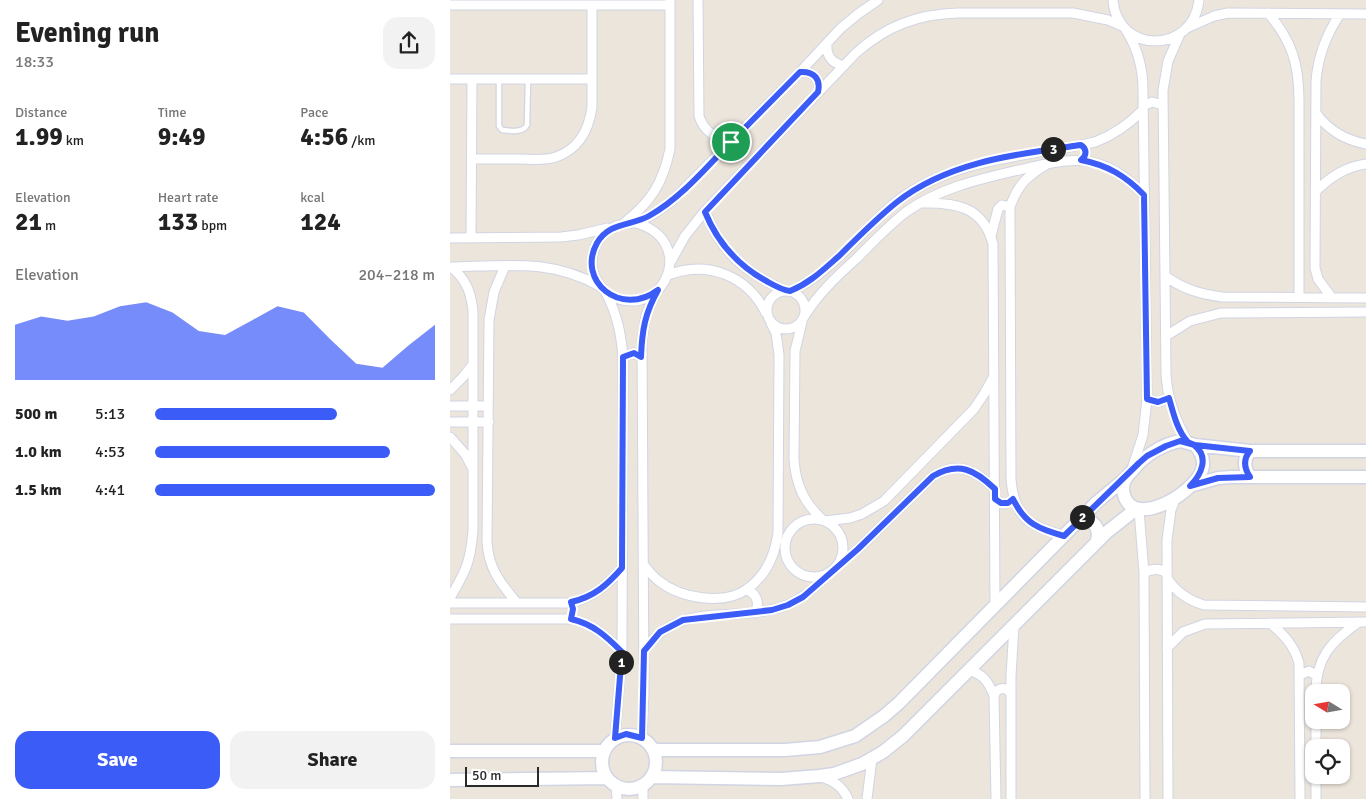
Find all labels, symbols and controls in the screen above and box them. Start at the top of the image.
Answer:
text: Evening run [15,16,160,50]
button: share [383,17,435,69]
text: 18:33 [15,52,54,72]
text: Distance [15,104,67,121]
text: Time [158,104,187,121]
text: Pace [300,104,329,121]
text: 1.99 [15,121,63,152]
text: 9:49 [158,121,206,152]
text: 4:56 [300,121,348,152]
pin [710,121,752,163]
icon: arrive [717,128,745,156]
text: km [63,132,84,149]
text: /km [348,132,375,149]
pin: 3 [1040,136,1066,162]
text: 3 [1050,141,1057,158]
text: Elevation [15,189,71,206]
text: Heart rate [158,189,218,206]
text: kcal [300,189,325,206]
text: 21 [15,206,42,237]
text: 133 [158,206,198,237]
text: 124 [300,206,341,237]
text: m [42,217,56,234]
text: bpm [198,217,227,234]
text: Elevation [15,265,79,285]
text: 204–218 m [358,265,435,285]
text: 500 m [15,404,57,424]
text: 5:13 [95,404,125,424]
text: 1.0 km [15,442,62,462]
text: 4:53 [95,442,125,462]
text: 1.5 km [15,480,62,500]
text: 4:41 [95,480,125,500]
pin: 2 [1070,504,1094,530]
text: 2 [1079,509,1086,526]
pin: 1 [608,650,634,674]
text: 1 [618,654,625,671]
north arrow [1305,684,1350,729]
map controls [1305,684,1350,784]
button: Save [15,731,220,789]
button: Share [230,731,435,789]
button: locate [1305,739,1350,784]
scale bar [465,764,539,787]
text: 50 m [472,767,501,784]

